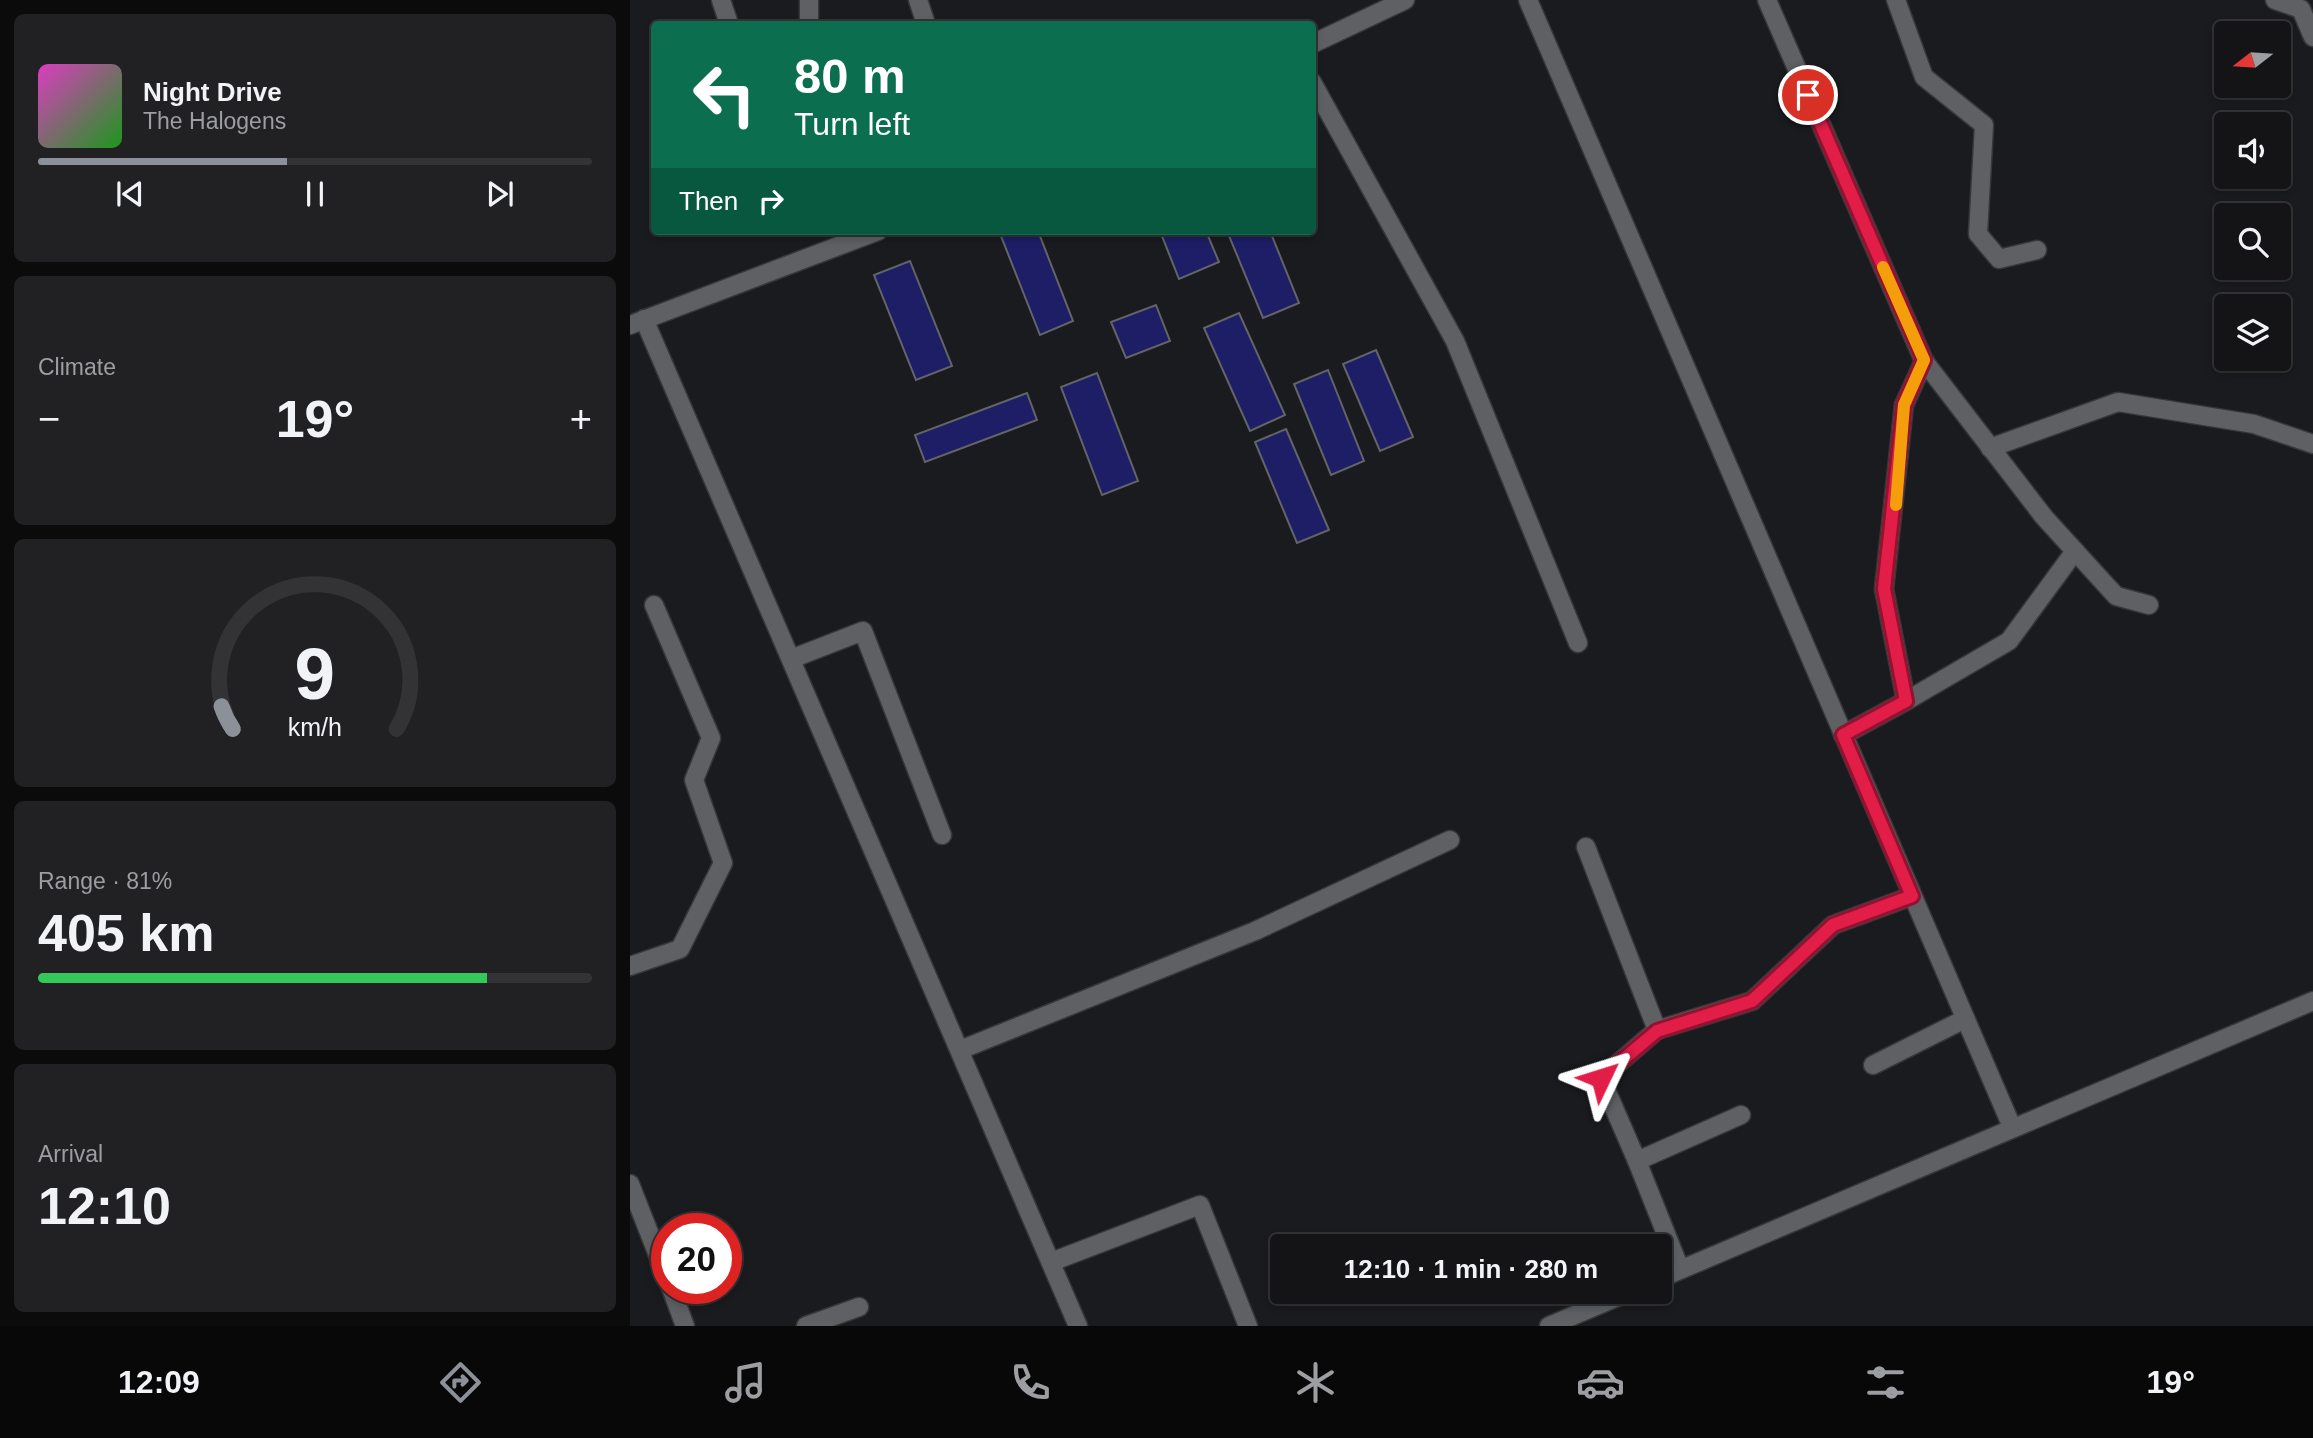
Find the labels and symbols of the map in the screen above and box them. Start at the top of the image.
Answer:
north arrow [2214,21,2291,98]
pin [1778,65,1838,125]
position arrow [1564,1041,1638,1115]
speed limit sign: 20 [651,1213,742,1304]

